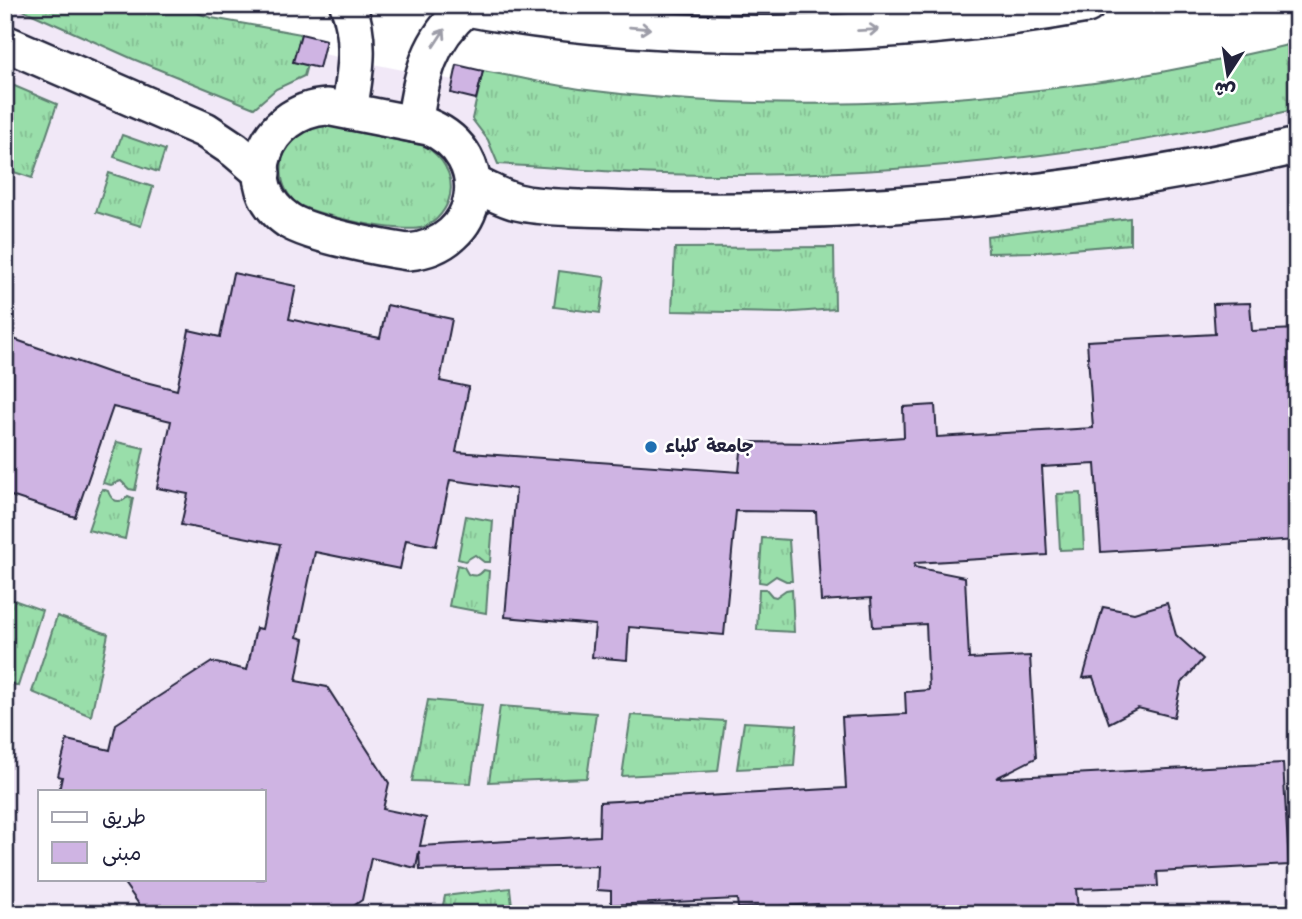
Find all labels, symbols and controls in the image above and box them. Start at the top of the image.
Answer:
one-way arrow [629,22,651,35]
one-way arrow [856,23,879,36]
one-way arrow [432,29,447,48]
north arrow [1194,38,1264,108]
text: ش [1211,72,1238,106]
place label: جامعة كلباء [665,433,754,462]
marker: جامعة كلباء [643,439,659,455]
legend [38,790,266,880]
text: طريق [102,802,146,835]
text: مبنى [102,838,141,871]

